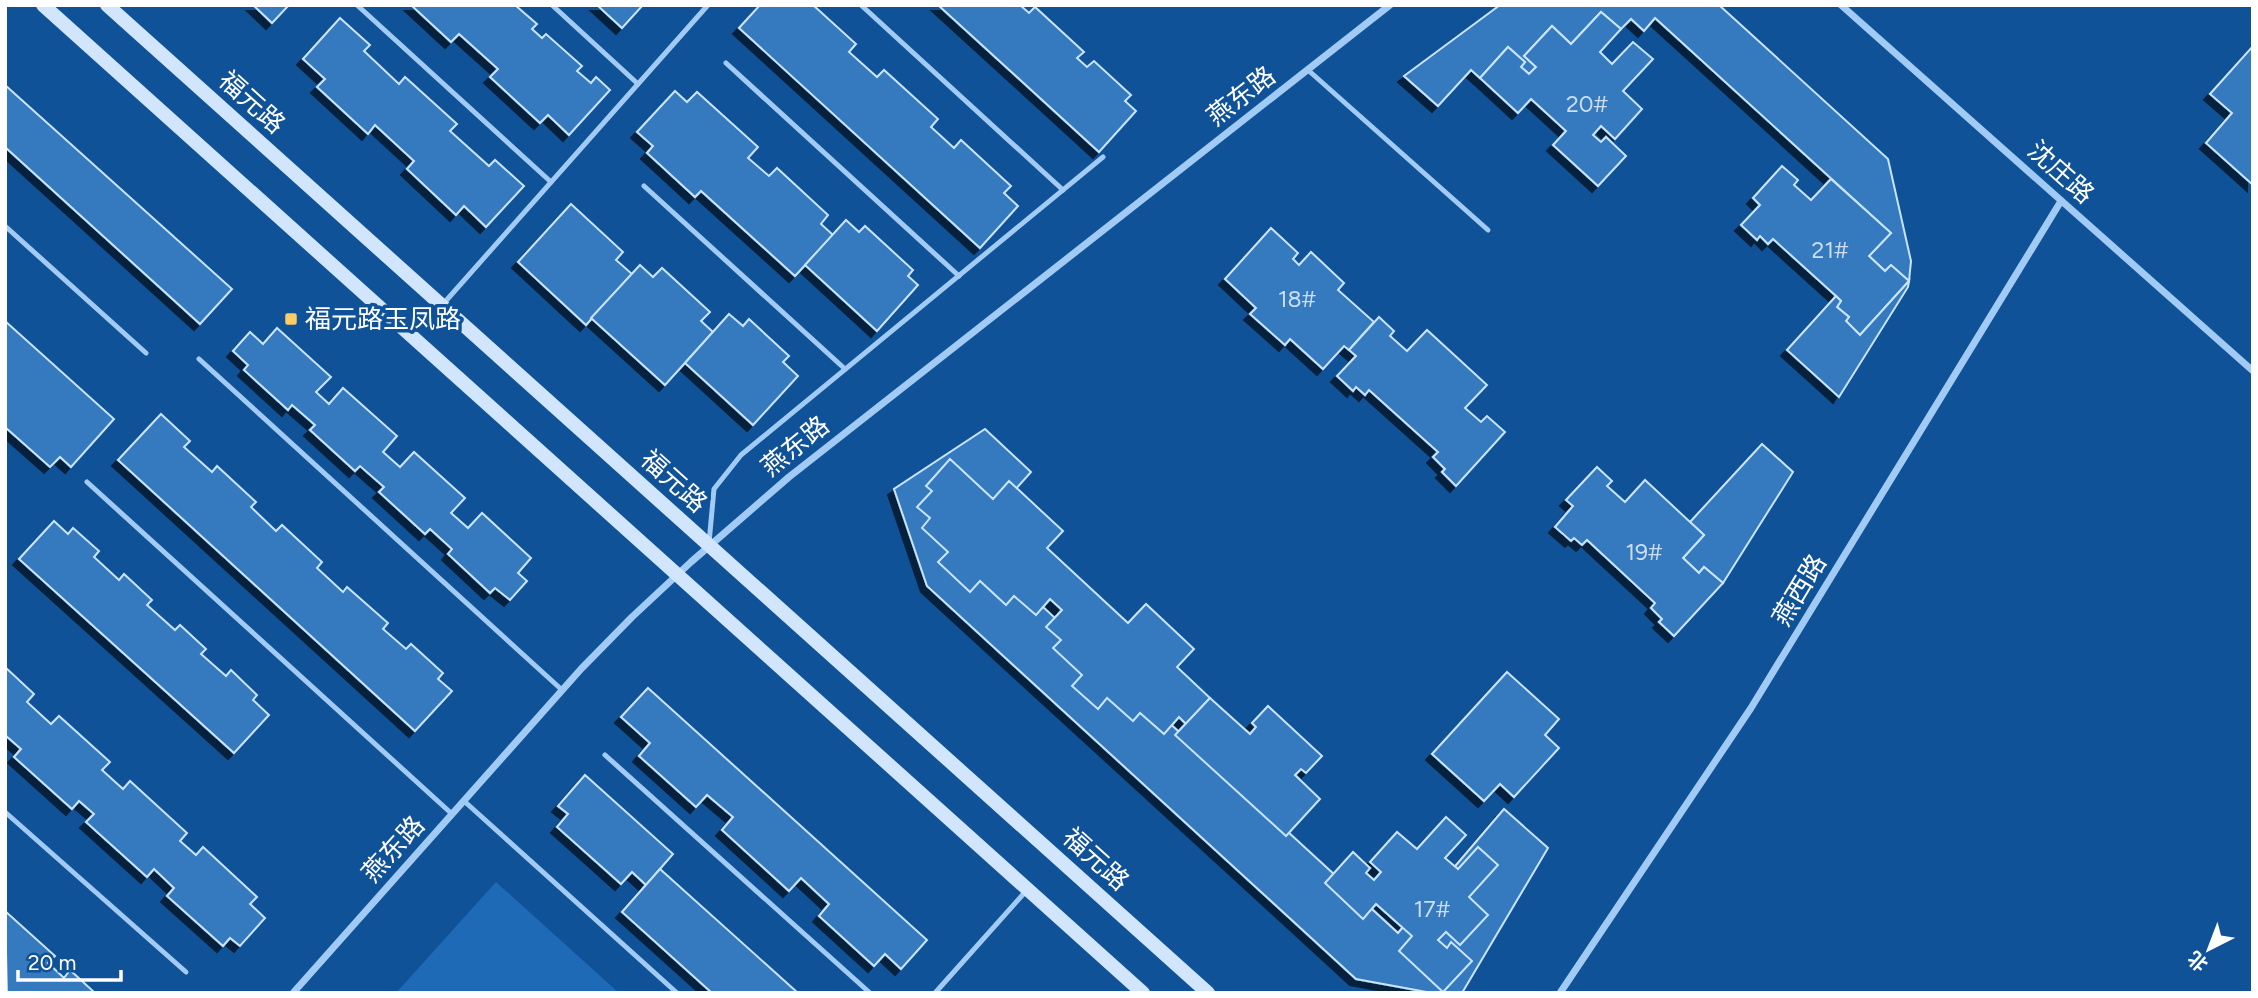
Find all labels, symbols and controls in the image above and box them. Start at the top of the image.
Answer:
street label: 燕东路 [1200,59,1282,133]
street label: 福元路 [212,64,292,140]
house number: 20# [1566,90,1609,118]
street label: 沈庄路 [2021,134,2101,210]
house number: 21# [1812,236,1849,264]
house number: 18# [1278,285,1317,313]
place label: 福元路玉凤路 [305,303,461,335]
marker: 福元路玉凤路 [283,311,299,327]
street label: 燕东路 [755,409,835,483]
street label: 福元路 [634,443,714,519]
house number: 19# [1626,538,1663,566]
street label: 燕西路 [1765,548,1833,632]
street label: 燕东路 [355,809,431,889]
street label: 福元路 [1056,821,1136,897]
house number: 17# [1414,895,1451,923]
north arrow [2174,914,2244,984]
scale bar [18,939,121,983]
text: 北 [2183,946,2213,976]
text: 20 m [28,950,76,975]

